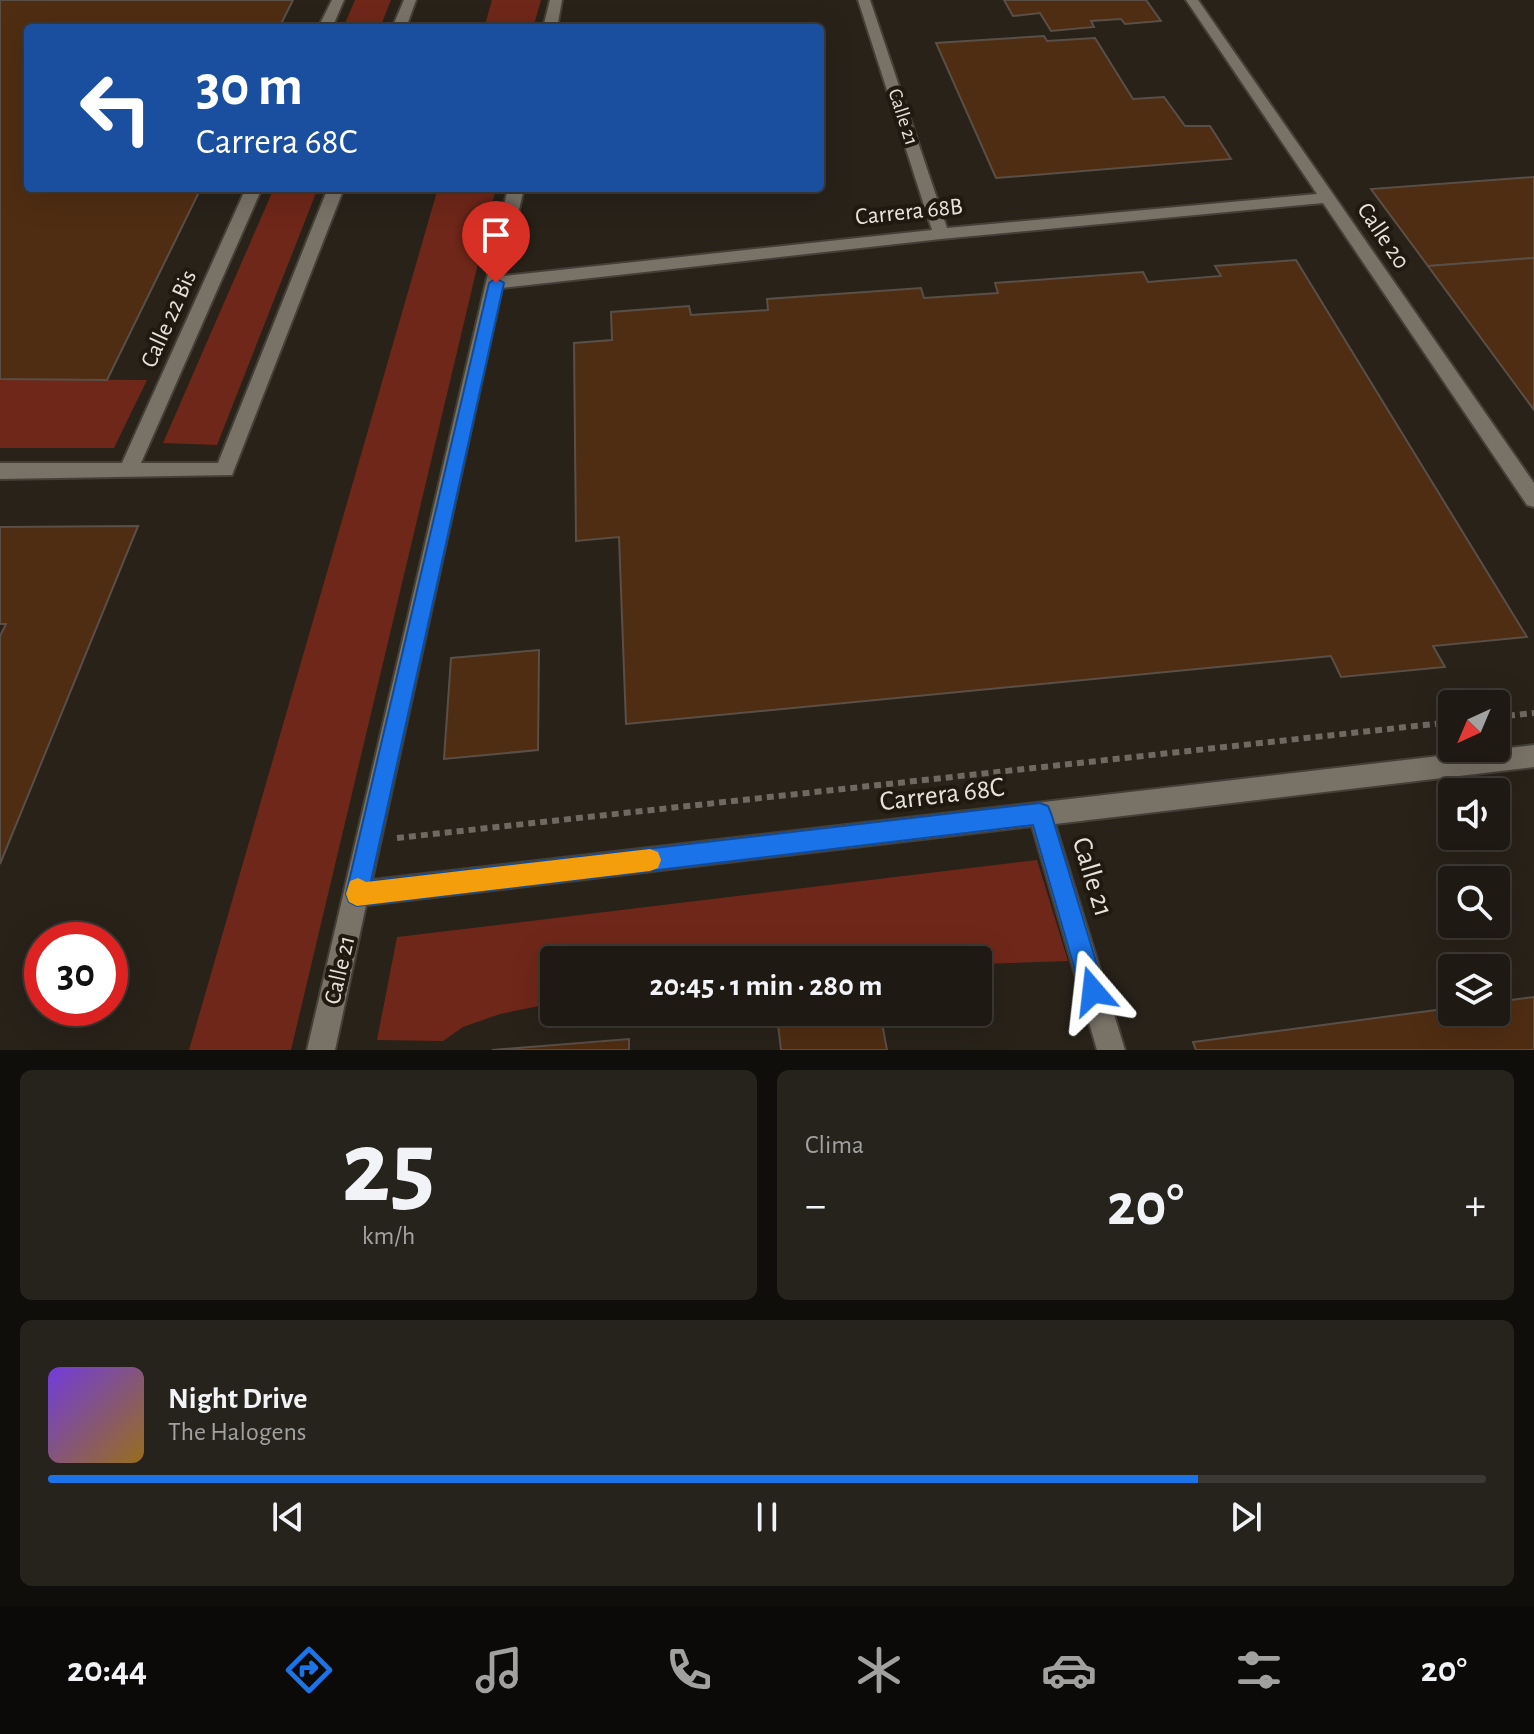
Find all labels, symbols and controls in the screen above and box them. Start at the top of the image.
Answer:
icon: left [64,56,168,160]
text: 30 m [196,59,303,115]
street label: Calle 21 [885,86,921,148]
text: Carrera 68C [196,124,357,160]
street label: Carrera 68B [854,194,964,230]
street label: Calle 20 [1352,199,1414,273]
pin [462,201,530,283]
icon: arrive [474,213,518,257]
street label: Calle 22 Bis [137,267,201,371]
north arrow [1438,690,1510,762]
map controls [1438,690,1510,1026]
street label: Carrera 68C [878,773,1006,817]
button: sound [1438,778,1510,850]
street label: Calle 21 [1067,834,1117,920]
button: search [1438,866,1510,938]
speed limit sign: 30 [24,922,128,1026]
street label: Calle 21 [320,933,360,1007]
position arrow [1051,949,1135,1033]
button: layers [1438,954,1510,1026]
text: 20:45 · 1 min · 280 m [649,971,883,1001]
text: 25 [342,1117,435,1221]
text: Clima [805,1132,864,1158]
text: 20° [1107,1176,1184,1236]
text: − [805,1184,826,1228]
text: + [1465,1184,1486,1228]
text: km/h [362,1223,415,1249]
text: Night Drive [168,1384,307,1414]
text: The Halogens [168,1419,306,1445]
icon: previous [266,1495,310,1539]
icon: pause [745,1495,789,1539]
icon: next [1224,1495,1268,1539]
icon: directions [281,1642,337,1698]
icon: music [471,1642,527,1698]
icon: phone [661,1642,717,1698]
icon: climate [851,1642,907,1698]
icon: car [1041,1642,1097,1698]
icon: filters [1231,1642,1287,1698]
text: 20:44 [67,1652,147,1688]
text: 20° [1421,1652,1467,1688]

